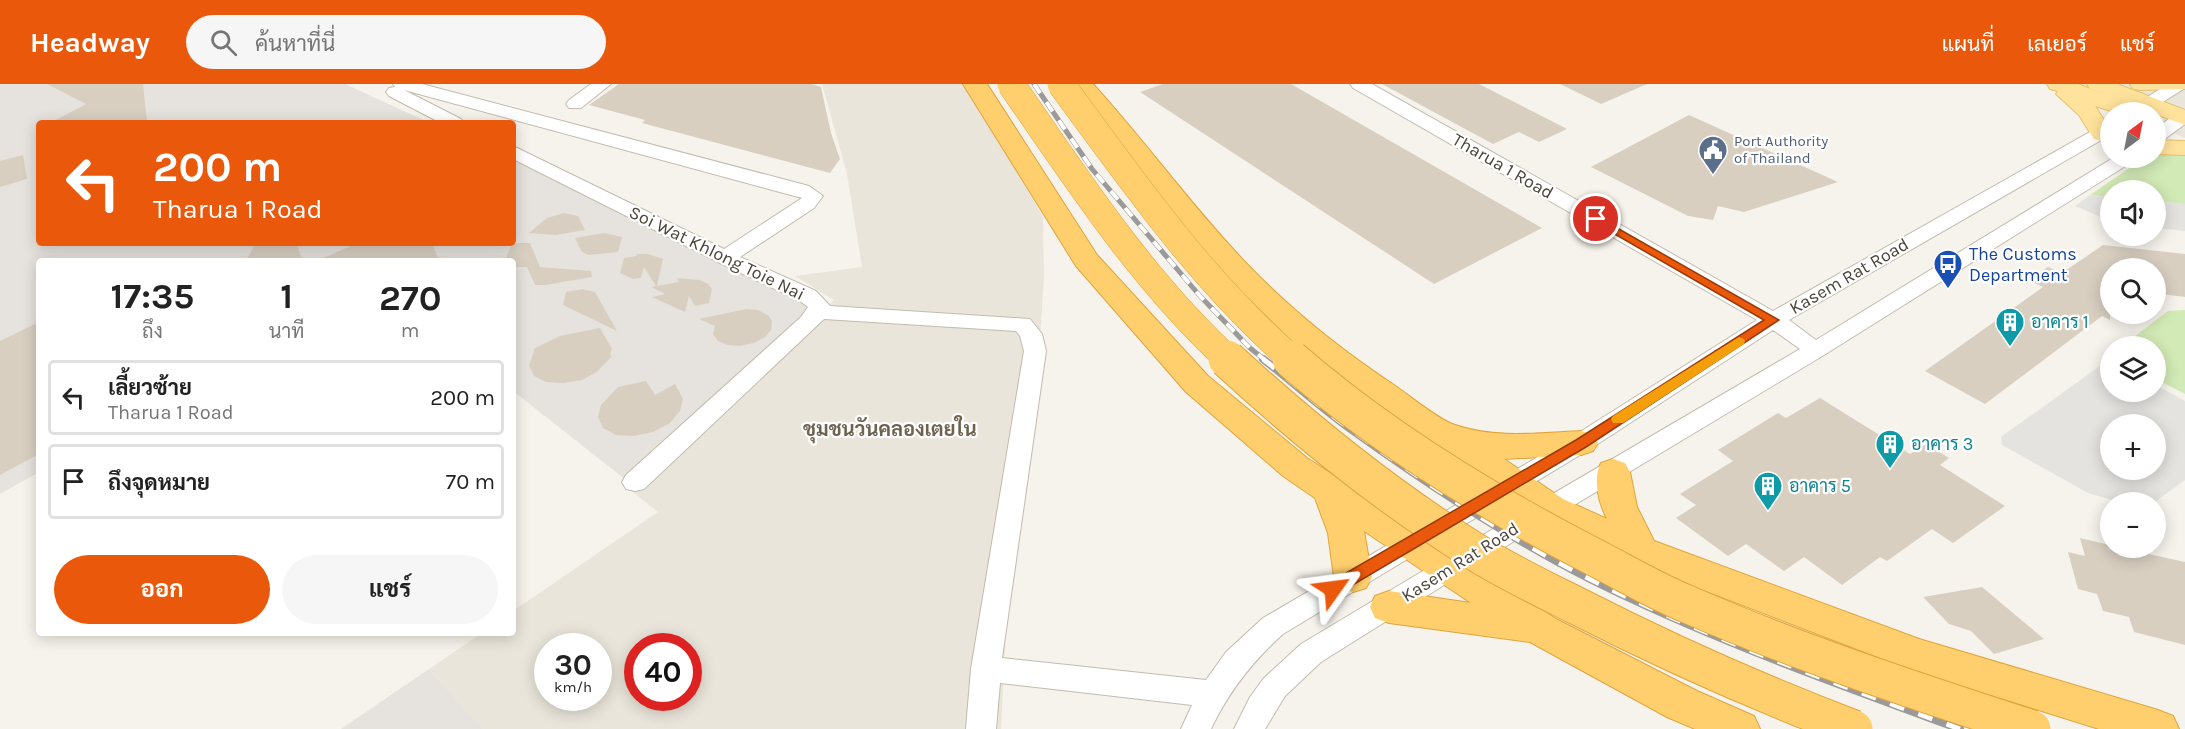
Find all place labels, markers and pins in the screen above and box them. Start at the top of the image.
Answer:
place label: Port Authority of Thailand [1734,132,1828,167]
public building icon: Port Authority of Thailand [1697,134,1729,176]
pin [1570,193,1621,244]
place label: The Customs Department [1969,243,2077,286]
bus stop icon: The Customs Department [1932,248,1964,290]
building icon: อาคาร 1 [1994,306,2026,348]
place label: อาคาร 1 [2031,311,2089,333]
building icon: อาคาร 3 [1874,428,1906,470]
place label: อาคาร 3 [1911,433,1974,455]
building icon: อาคาร 5 [1752,470,1784,512]
place label: อาคาร 5 [1789,475,1851,497]

